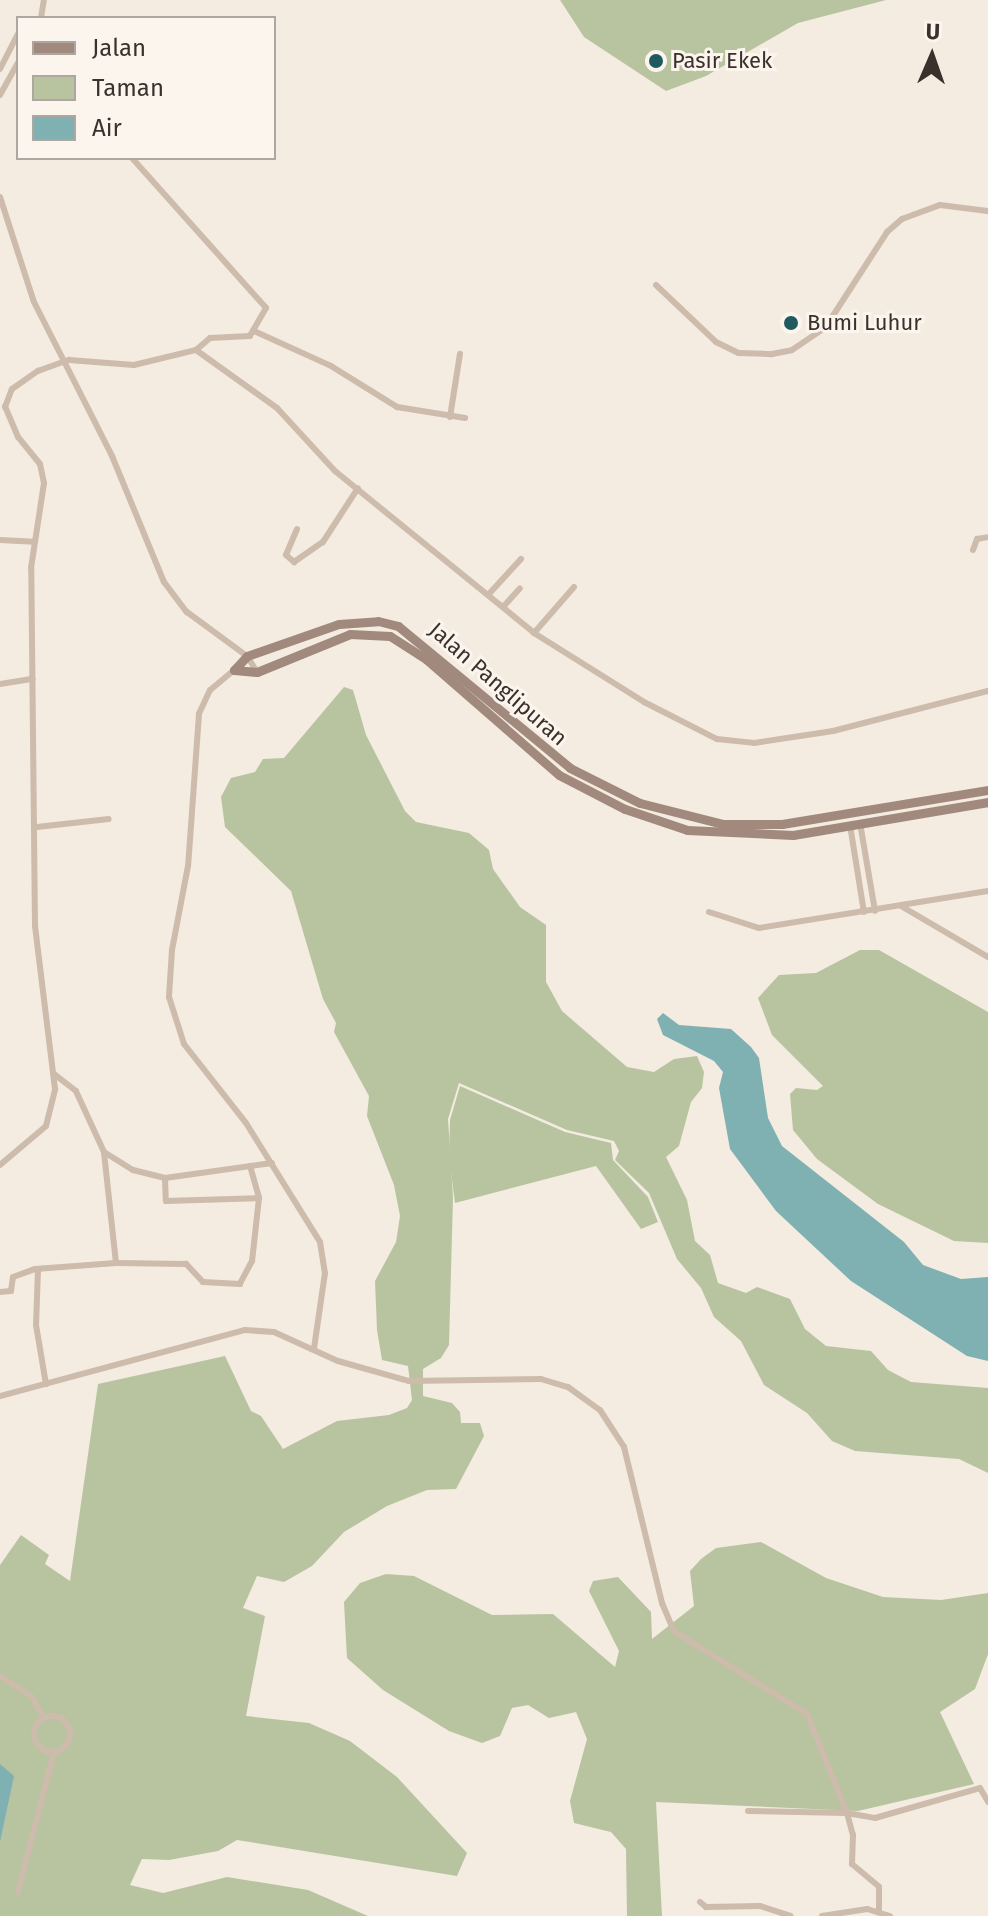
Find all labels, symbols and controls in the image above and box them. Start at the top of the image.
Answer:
legend [16,16,276,160]
north arrow [892,16,972,96]
text: U [925,18,940,45]
text: Jalan [92,34,146,62]
place label: Pasir Ekek [672,48,772,74]
marker: Pasir Ekek [647,52,665,70]
text: Taman [92,74,164,102]
text: Air [92,114,122,142]
place label: Bumi Luhur [807,310,922,336]
marker: Bumi Luhur [782,314,800,332]
street label: Jalan Panglipuran [424,617,572,751]

